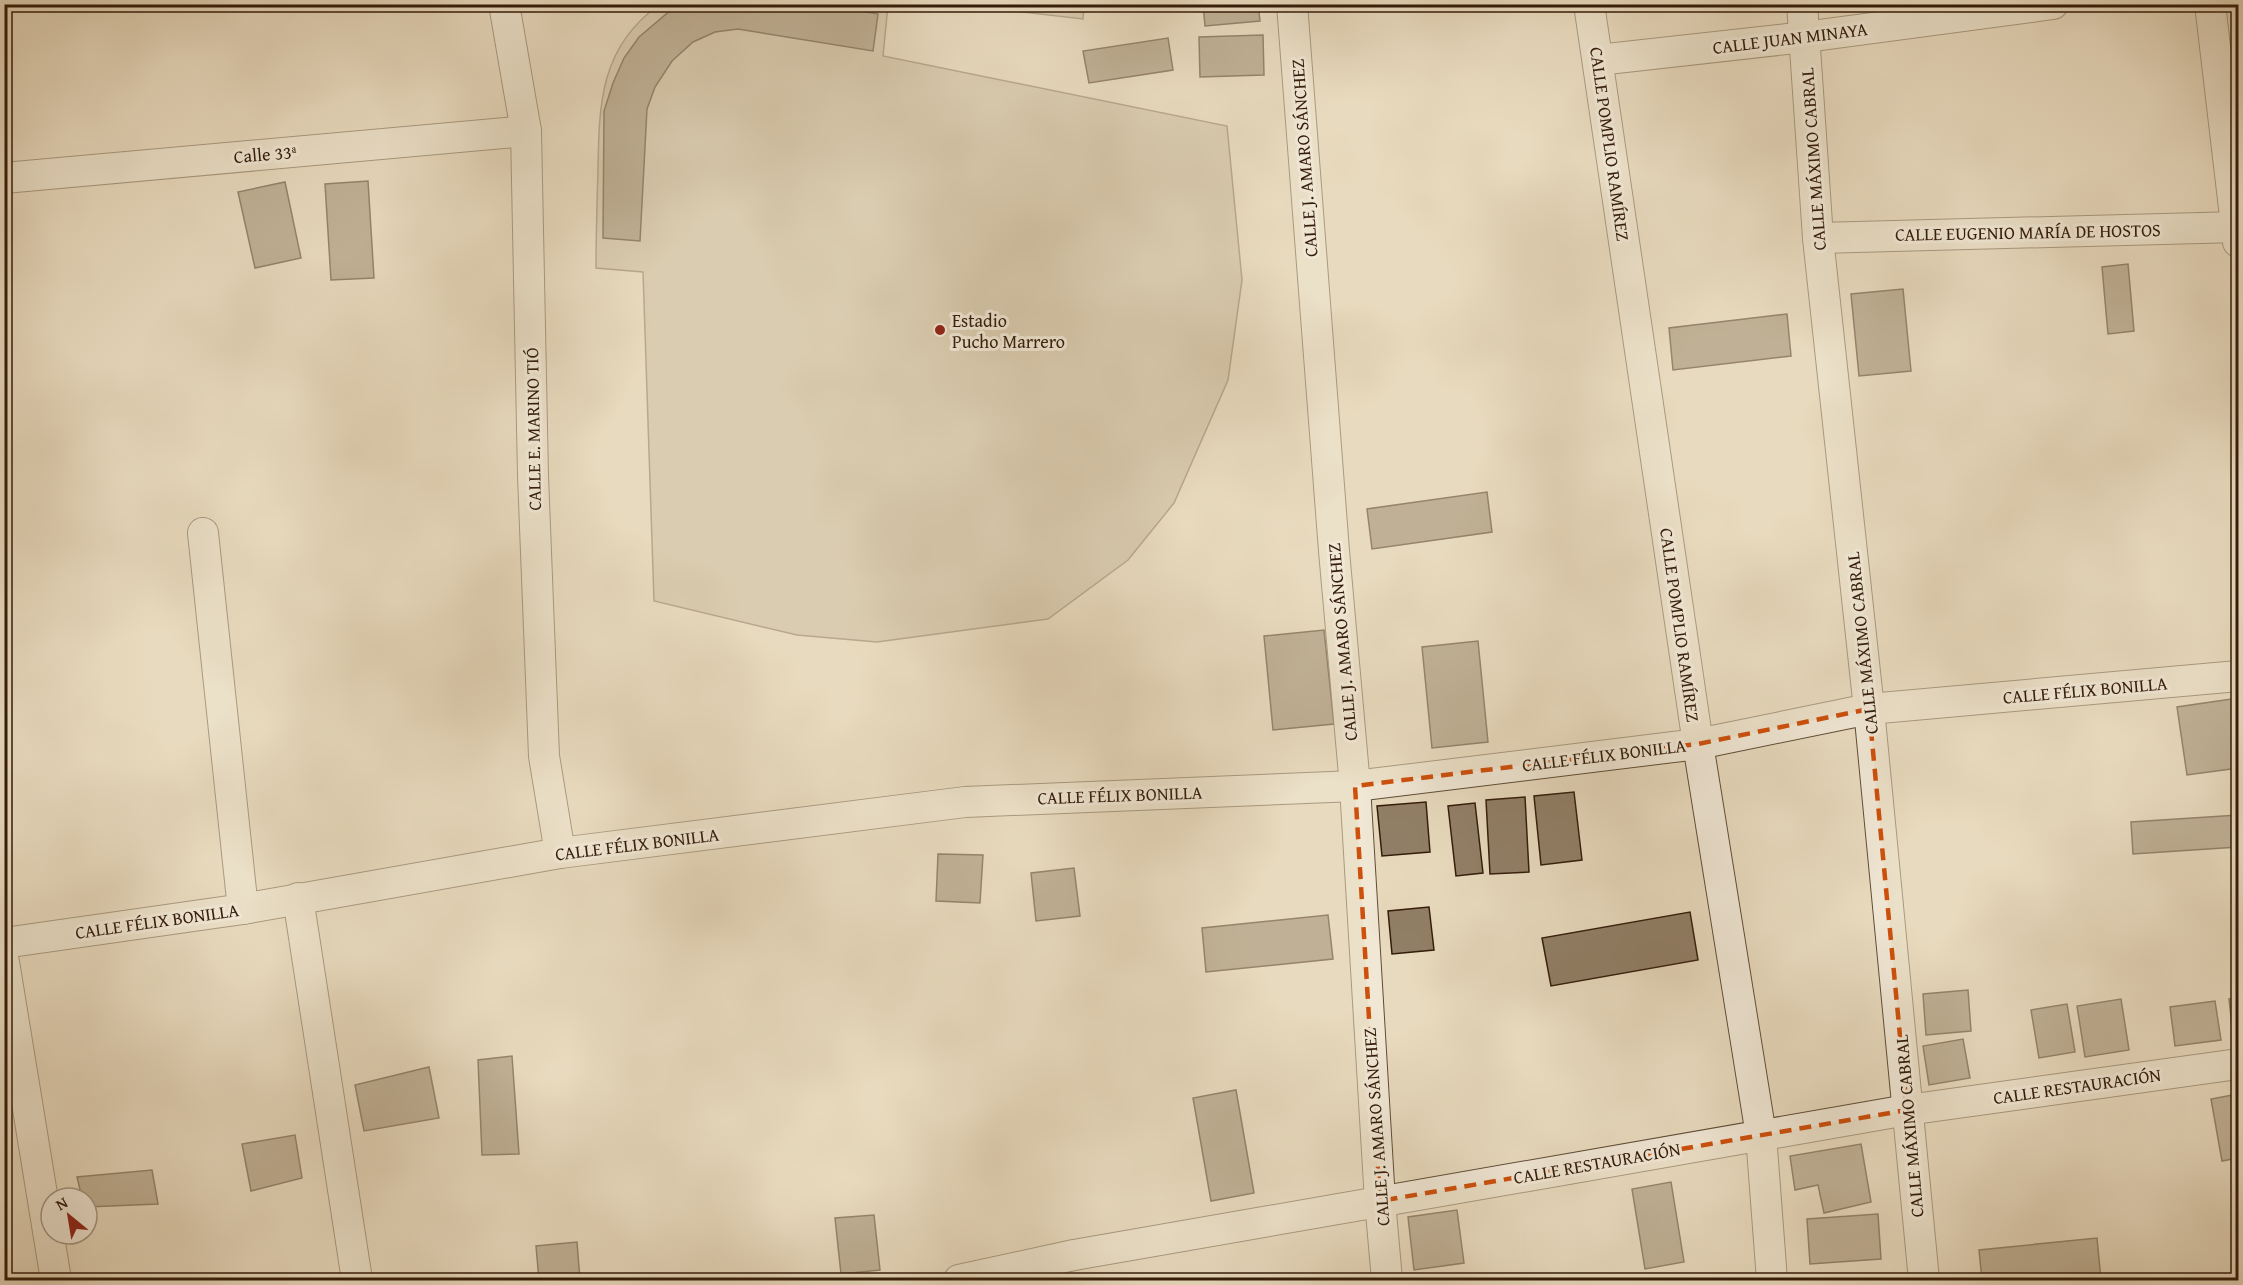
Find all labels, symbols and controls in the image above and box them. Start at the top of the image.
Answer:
street label: CALLE JUAN MINAYA [1711,15,1869,61]
street label: CALLE POMPLIO RAMÍREZ [1583,45,1637,243]
street label: CALLE J. AMARO SÁNCHEZ [1284,58,1324,258]
street label: CALLE MÁXIMO CABRAL [1793,66,1833,251]
street label: Calle 33ª [233,138,298,170]
street label: CALLE EUGENIO MARÍA DE HOSTOS [1895,216,2161,248]
place label: Estadio Pucho Marrero [952,307,1065,355]
marker: Estadio Pucho Marrero [933,323,947,337]
street label: CALLE E. MARINO TIÓ [518,347,548,511]
street label: CALLE POMPLIO RAMÍREZ [1653,526,1707,724]
street label: CALLE J. AMARO SÁNCHEZ [1320,542,1364,742]
street label: CALLE MÁXIMO CABRAL [1839,550,1885,736]
street label: CALLE FÉLIX BONILLA [2002,669,2168,711]
street label: CALLE FÉLIX BONILLA [1520,732,1688,778]
street label: CALLE FÉLIX BONILLA [1037,779,1203,811]
street label: CALLE FÉLIX BONILLA [553,821,721,867]
street label: CALLE FÉLIX BONILLA [73,896,241,946]
street label: CALLE J. AMARO SÁNCHEZ [1356,1027,1396,1227]
street label: CALLE MÁXIMO CABRAL [1888,1033,1930,1218]
street label: CALLE RESTAURACIÓN [1991,1061,2163,1111]
street label: CALLE RESTAURACIÓN [1511,1135,1683,1191]
north arrow [39,1186,99,1246]
text: N [51,1190,72,1216]

